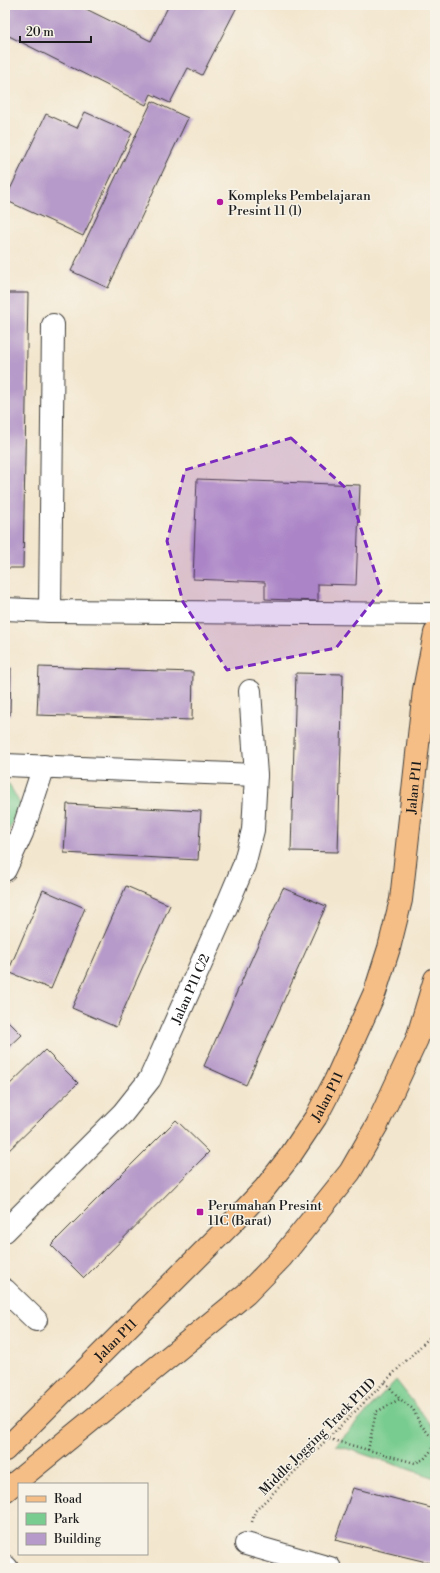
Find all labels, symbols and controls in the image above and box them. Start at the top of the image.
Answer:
scale bar [20,18,91,44]
text: 20 m [26,25,54,40]
place label: Kompleks Pembelajaran Presint 11 (1) [228,188,371,219]
marker: Kompleks Pembelajaran Presint 11 (1) [215,197,225,207]
street label: Jalan P11 [403,759,425,816]
street label: Jalan P11 C/2 [168,952,213,1028]
street label: Jalan P11 [308,1069,347,1126]
place label: Perumahan Presint 11C (Barat) [208,1198,322,1229]
marker: Perumahan Presint 11C (Barat) [195,1207,205,1217]
street label: Jalan P11 [91,1316,141,1366]
street label: Middle Jogging Track P11D [256,1375,380,1499]
legend [18,1483,148,1555]
text: Road [54,1492,82,1507]
text: Park [54,1512,80,1527]
text: Building [53,1532,102,1547]

